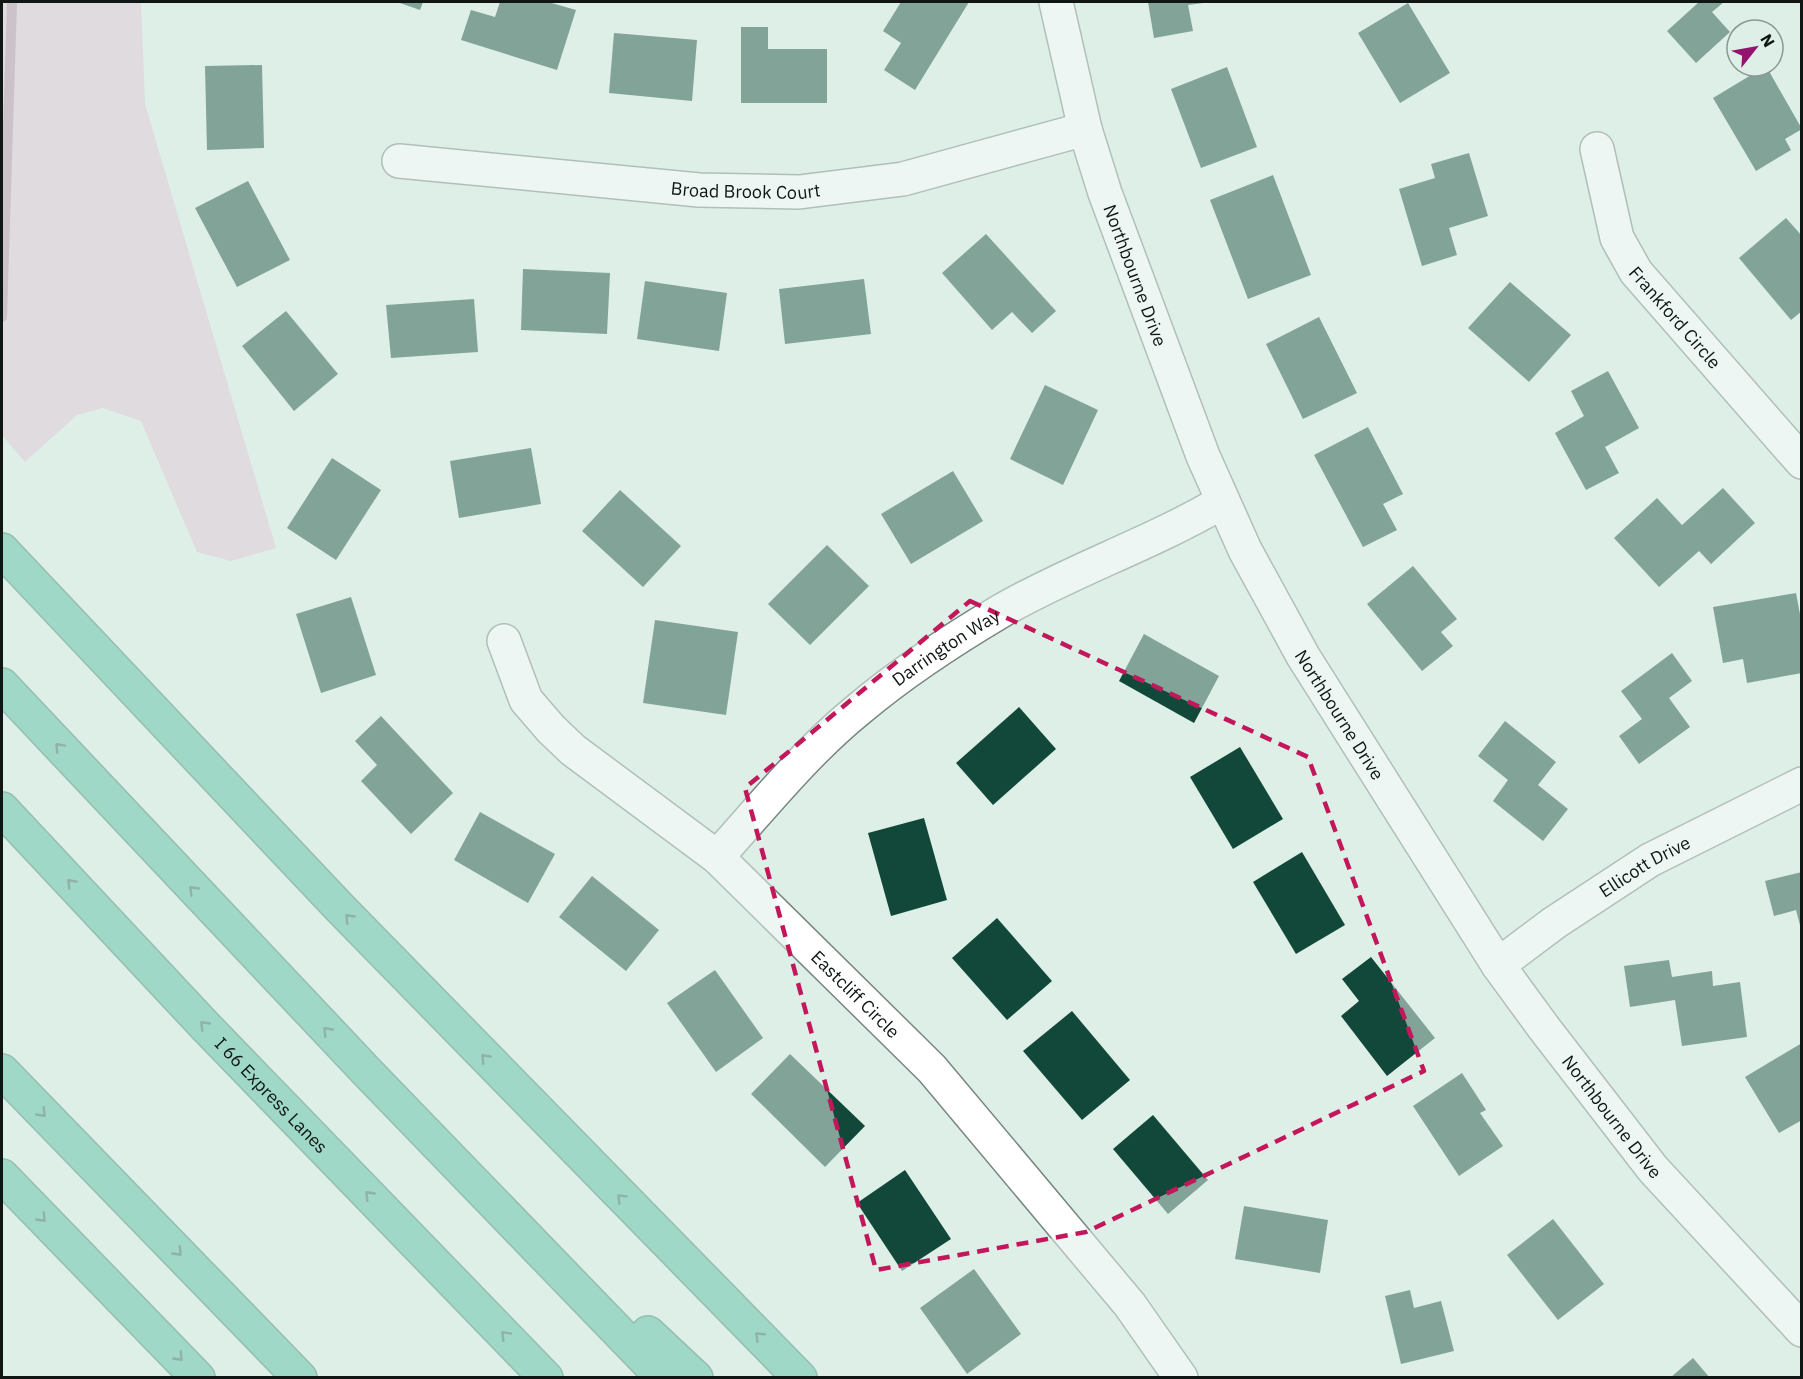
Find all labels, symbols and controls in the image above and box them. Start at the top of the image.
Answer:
north arrow [1725,18,1785,78]
text: N [1756,30,1779,50]
street label: Broad Brook Court [670,176,822,204]
street label: Northbourne Drive [1099,201,1173,349]
street label: Frankford Circle [1624,261,1726,373]
street label: Darrington Way [887,603,1004,691]
street label: Northbourne Drive [1290,645,1390,784]
one-way arrow [55,744,66,754]
street label: Ellicott Drive [1594,830,1694,902]
one-way arrow [67,879,78,890]
one-way arrow [189,886,200,897]
one-way arrow [346,915,357,926]
street label: Eastcliff Circle [807,945,905,1043]
one-way arrow [201,1022,212,1033]
one-way arrow [323,1027,334,1037]
street label: I 66 Express Lanes [210,1032,333,1158]
street label: Northbourne Drive [1558,1050,1667,1183]
one-way arrow [481,1054,492,1065]
one-way arrow [35,1105,46,1116]
one-way arrow [366,1192,377,1203]
one-way arrow [617,1194,628,1204]
one-way arrow [35,1210,46,1221]
one-way arrow [171,1245,182,1256]
one-way arrow [501,1332,512,1342]
one-way arrow [755,1332,765,1343]
one-way arrow [171,1350,182,1361]

